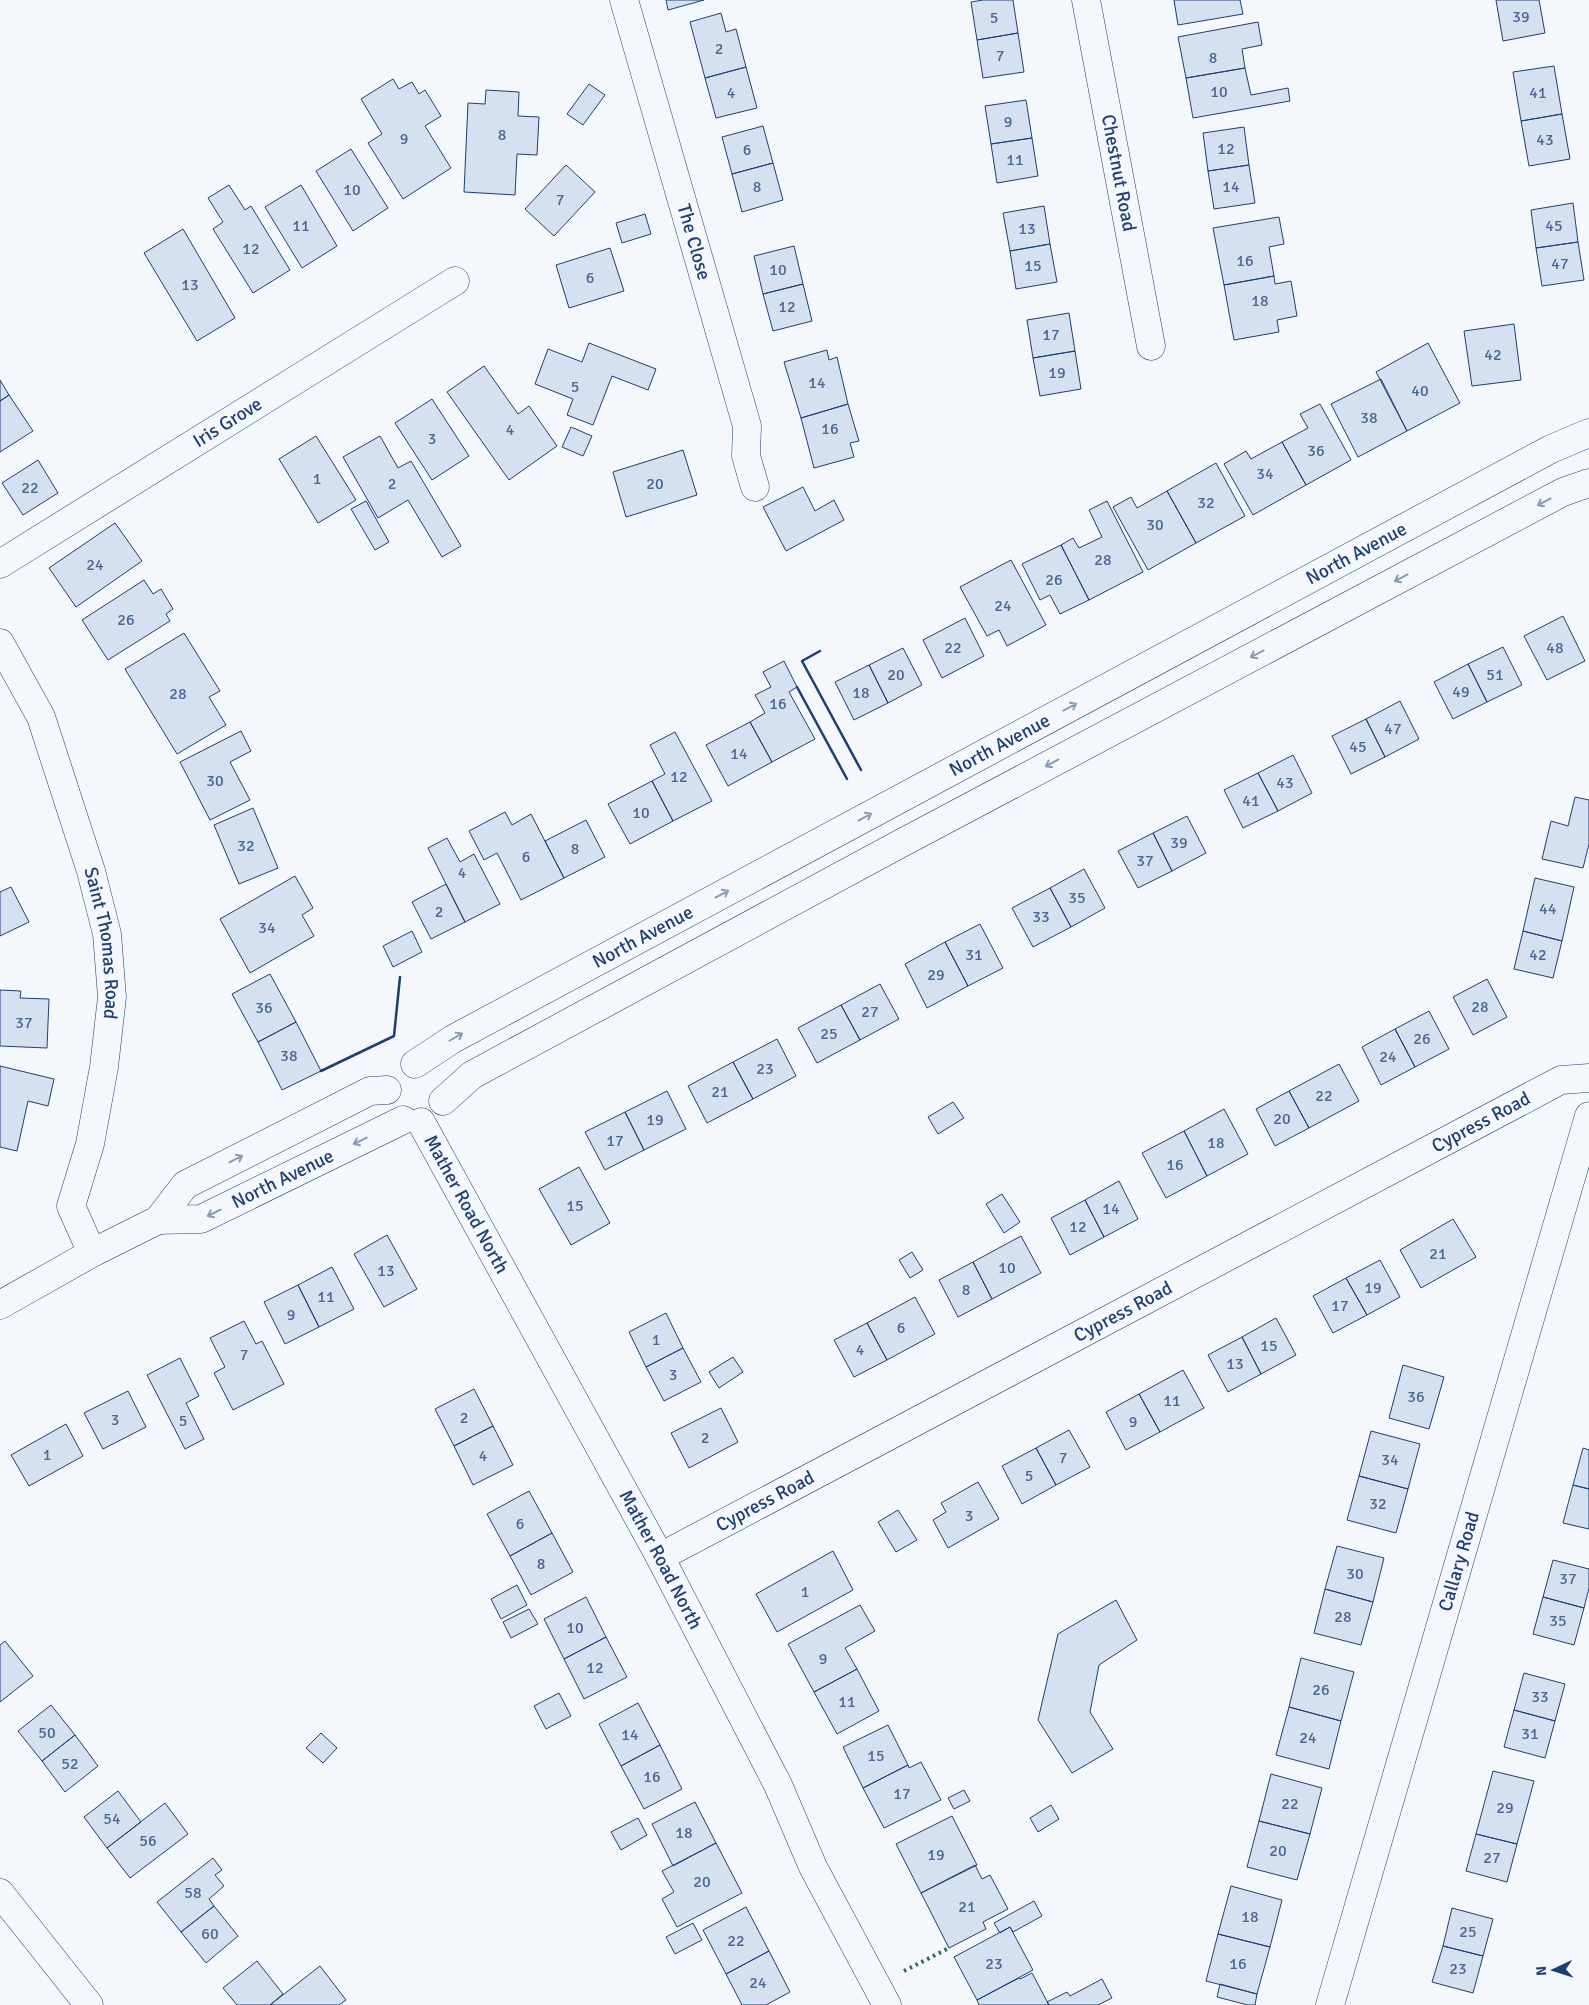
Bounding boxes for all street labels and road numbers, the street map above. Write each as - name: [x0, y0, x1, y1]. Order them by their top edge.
- street label: Chestnut Road: [1096, 112, 1141, 233]
- street label: The Close: [672, 201, 716, 283]
- street label: Iris Grove: [189, 392, 267, 453]
- street label: North Avenue: [1302, 517, 1411, 590]
- street label: North Avenue: [945, 708, 1054, 782]
- street label: Saint Thomas Road: [78, 865, 124, 1021]
- street label: North Avenue: [588, 900, 697, 974]
- street label: Cypress Road: [1428, 1086, 1534, 1158]
- street label: Mather Road North: [419, 1131, 514, 1278]
- street label: North Avenue: [228, 1144, 338, 1214]
- street label: Cypress Road: [1070, 1276, 1177, 1348]
- street label: Cypress Road: [712, 1465, 819, 1537]
- street label: Mather Road North: [614, 1486, 707, 1634]
- street label: Callary Road: [1433, 1509, 1485, 1614]

